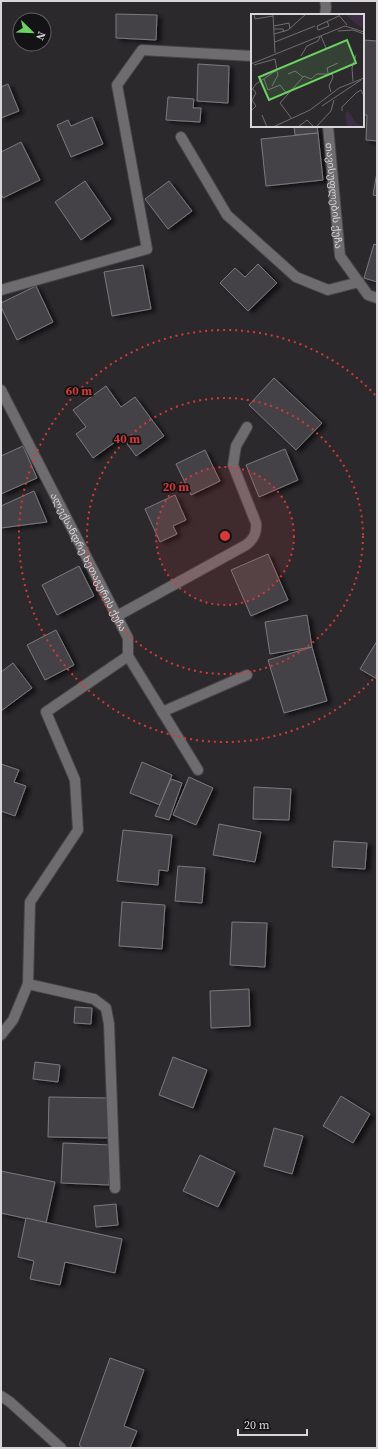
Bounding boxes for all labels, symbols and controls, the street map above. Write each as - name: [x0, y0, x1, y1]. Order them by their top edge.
- north arrow: [12, 12, 52, 52]
- inset map: [251, 14, 364, 127]
- text: N: [32, 29, 49, 42]
- street label: თავისუფლების ქუჩა: [323, 142, 346, 249]
- text: 60 m: [66, 383, 92, 399]
- text: 40 m: [114, 431, 140, 447]
- text: 20 m: [163, 479, 189, 495]
- street label: ალექსანდრე ხეთაგურის ქუჩა: [48, 490, 130, 633]
- centre of rings: [218, 529, 232, 543]
- scale bar: [238, 1411, 307, 1437]
- text: 20 m: [244, 1417, 270, 1433]

